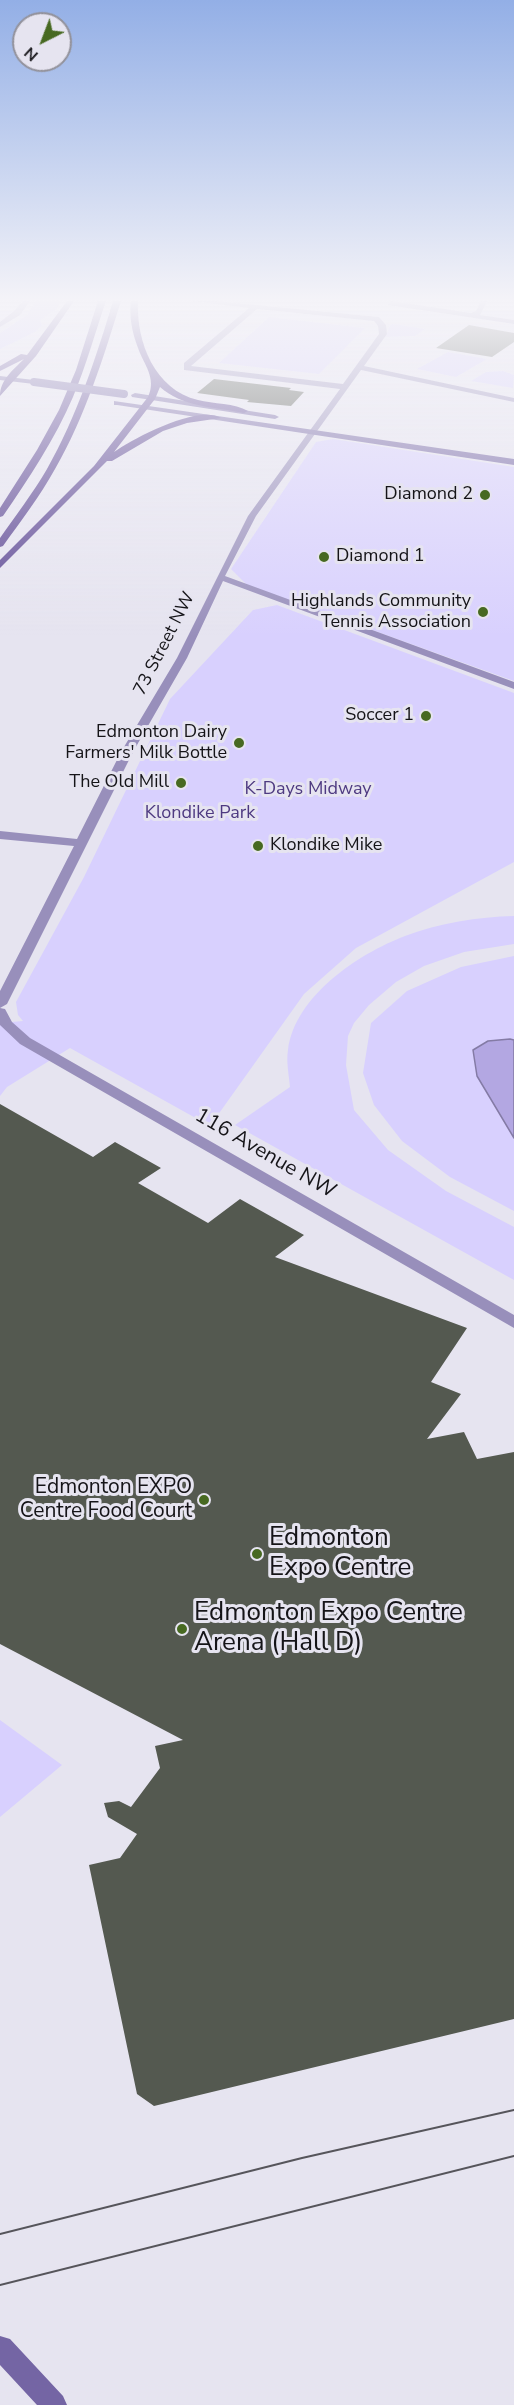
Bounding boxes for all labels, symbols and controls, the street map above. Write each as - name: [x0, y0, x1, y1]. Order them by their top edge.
- north arrow: [12, 12, 72, 72]
- text: N: [19, 42, 43, 66]
- place label: Diamond 2: [384, 484, 473, 506]
- marker: Diamond 2: [478, 488, 492, 502]
- place label: Diamond 1: [336, 546, 425, 568]
- marker: Diamond 1: [317, 550, 331, 564]
- street label: 73 Street NW: [130, 589, 200, 699]
- place label: Highlands Community Tennis Association: [291, 591, 471, 634]
- marker: Highlands Community Tennis Association: [476, 605, 490, 619]
- place label: Soccer 1: [345, 705, 414, 727]
- marker: Soccer 1: [419, 709, 433, 723]
- place label: Edmonton Dairy Farmers' Milk Bottle: [65, 722, 227, 764]
- marker: Edmonton Dairy Farmers' Milk Bottle: [232, 736, 246, 750]
- place label: The Old Mill: [69, 772, 169, 794]
- marker: The Old Mill: [174, 776, 188, 790]
- park label: K-Days Midway: [244, 779, 372, 801]
- park label: Klondike Park: [145, 803, 255, 825]
- place label: Klondike Mike: [270, 835, 382, 857]
- marker: Klondike Mike: [251, 839, 265, 853]
- street label: 116 Avenue NW: [190, 1103, 340, 1205]
- place label: Edmonton EXPO Centre Food Court: [20, 1475, 192, 1525]
- marker: Edmonton EXPO Centre Food Court: [197, 1493, 211, 1507]
- place label: Edmonton Expo Centre: [269, 1523, 411, 1584]
- marker: Edmonton Expo Centre: [250, 1547, 264, 1561]
- place label: Edmonton Expo Centre Arena (Hall D): [194, 1598, 463, 1660]
- marker: Edmonton Expo Centre Arena (Hall D): [175, 1622, 189, 1636]

